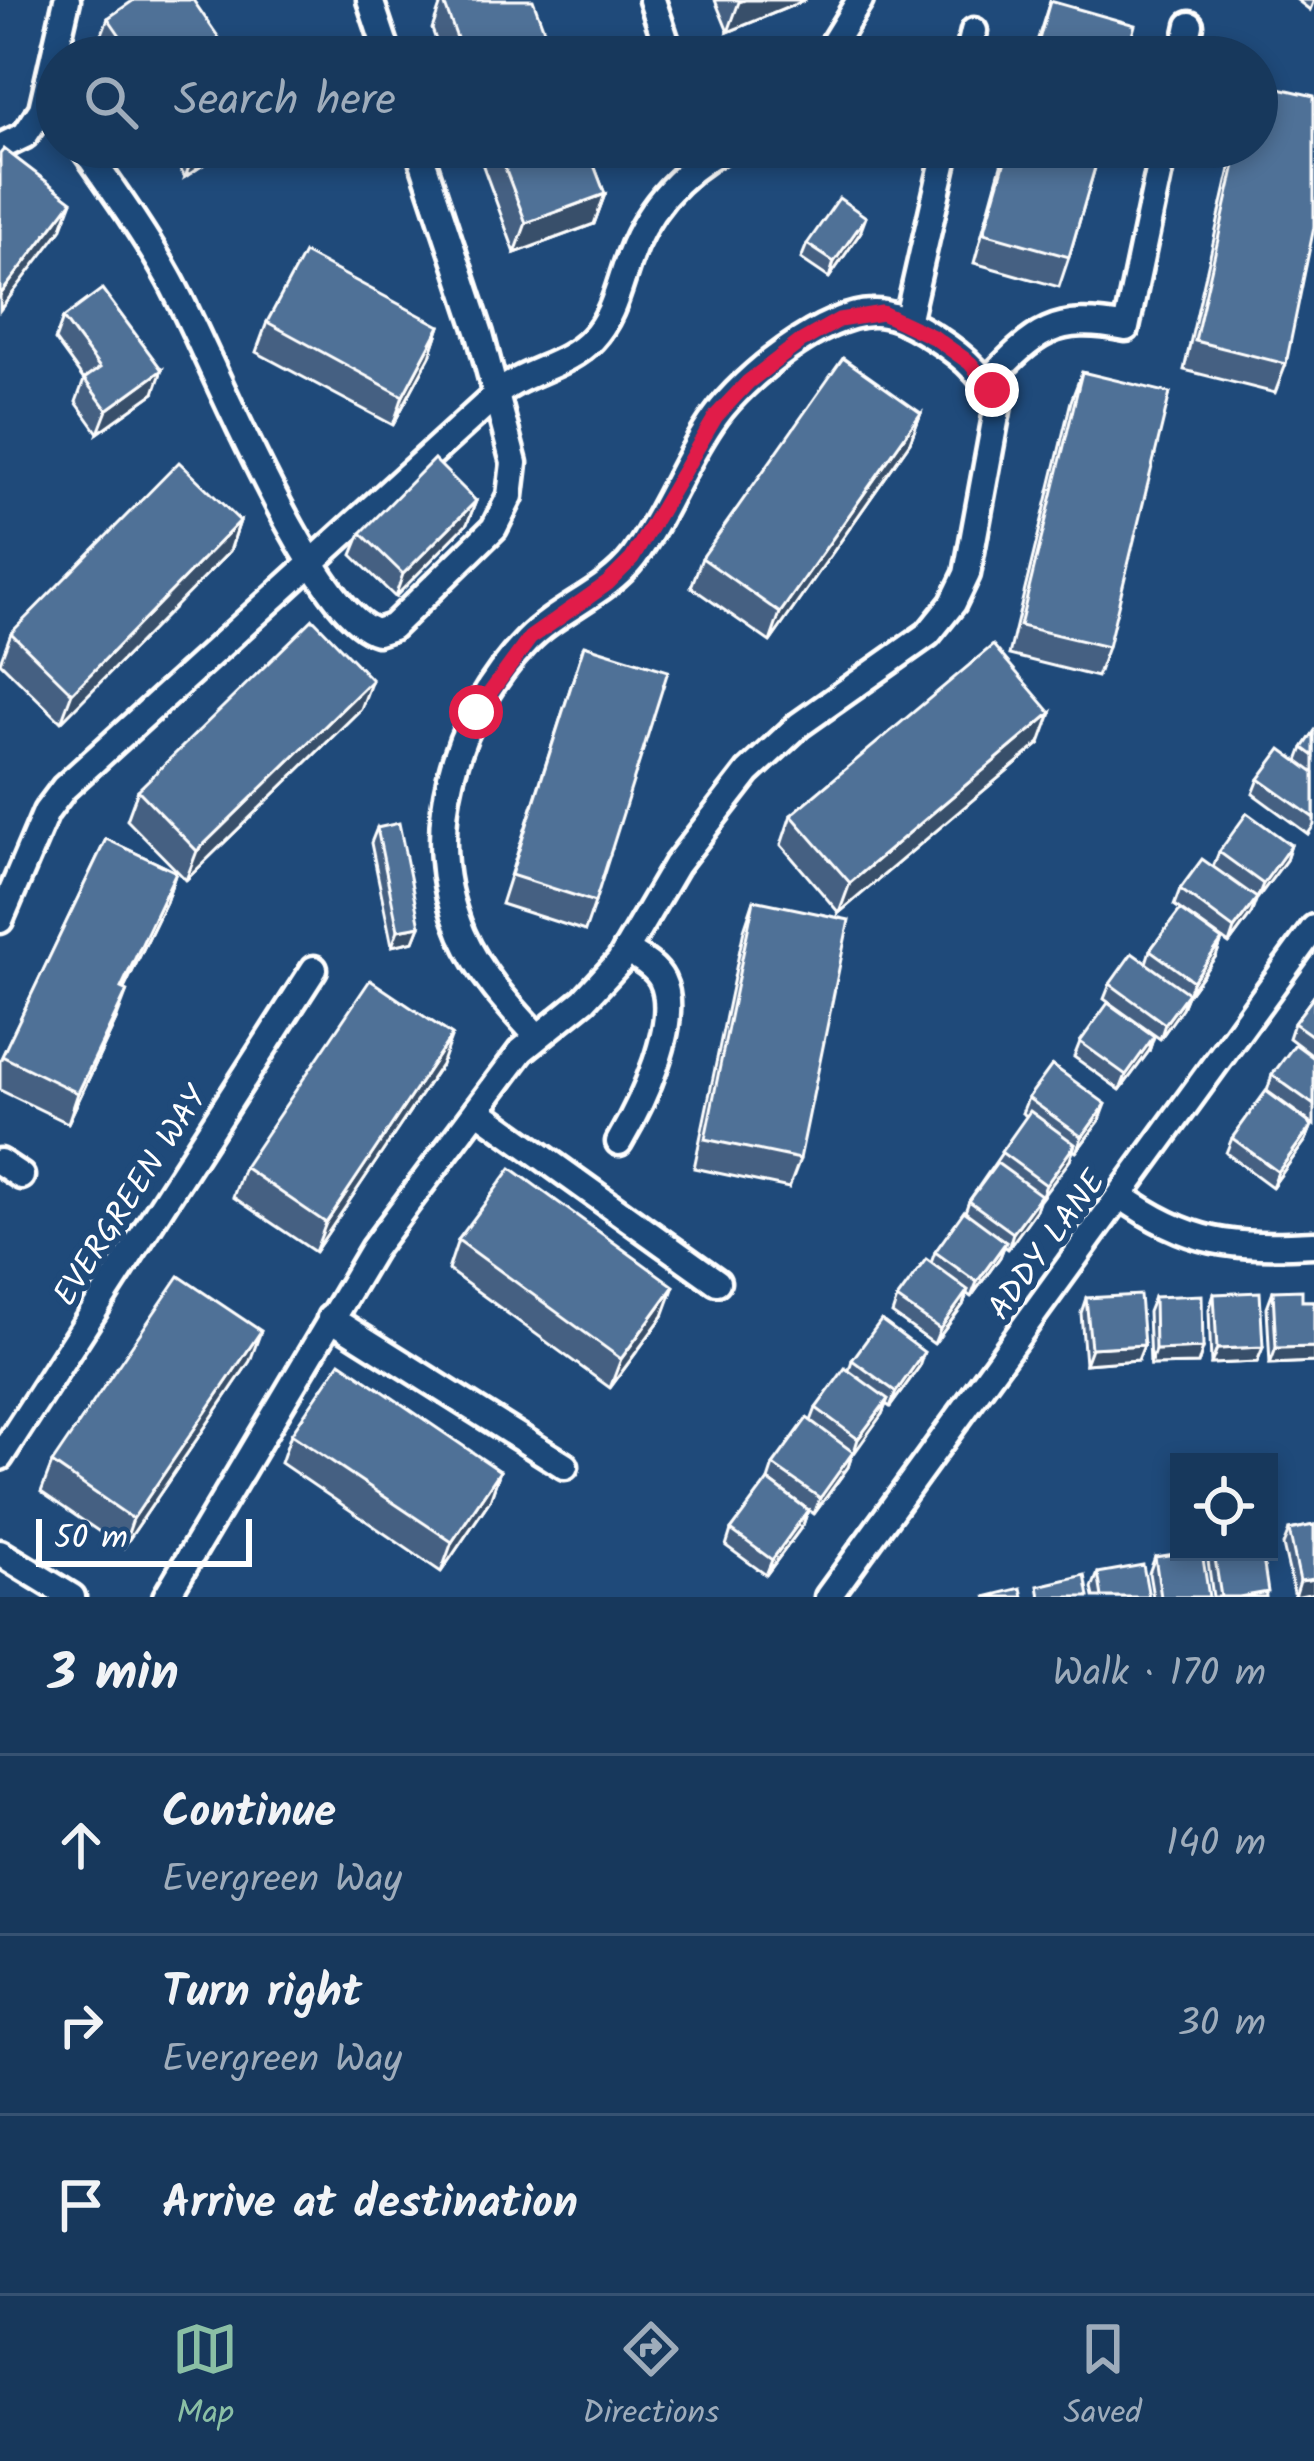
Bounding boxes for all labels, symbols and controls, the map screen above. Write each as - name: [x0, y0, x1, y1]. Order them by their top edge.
- search box: [36, 36, 1278, 168]
- text: Search here: [174, 66, 396, 138]
- icon: search: [78, 69, 144, 135]
- route end: [965, 363, 1019, 417]
- route start: [449, 685, 503, 739]
- street label: EVERGREEN WAY: [41, 1074, 224, 1318]
- street label: ADDY LANE: [975, 1159, 1121, 1332]
- map controls: [1170, 1453, 1278, 1561]
- button: locate: [1170, 1453, 1278, 1561]
- scale bar: [36, 1513, 252, 1566]
- text: 50 m: [54, 1513, 128, 1566]
- text: 3 min: [48, 1635, 179, 1716]
- text: Walk · 170 m: [1052, 1644, 1266, 1706]
- text: Continue: [162, 1778, 336, 1850]
- icon: ahead: [48, 1812, 114, 1878]
- text: 140 m: [1166, 1814, 1266, 1876]
- text: Evergreen Way: [162, 1850, 402, 1912]
- text: Turn right: [162, 1958, 362, 2030]
- icon: right: [48, 1992, 114, 2058]
- text: 30 m: [1178, 1994, 1266, 2056]
- text: Evergreen Way: [162, 2030, 402, 2092]
- text: Arrive at destination: [162, 2169, 578, 2241]
- icon: arrive: [48, 2172, 114, 2238]
- tab: Map: [172, 2316, 238, 2441]
- tab: Directions: [582, 2316, 719, 2441]
- tab: Saved: [1064, 2316, 1142, 2441]

